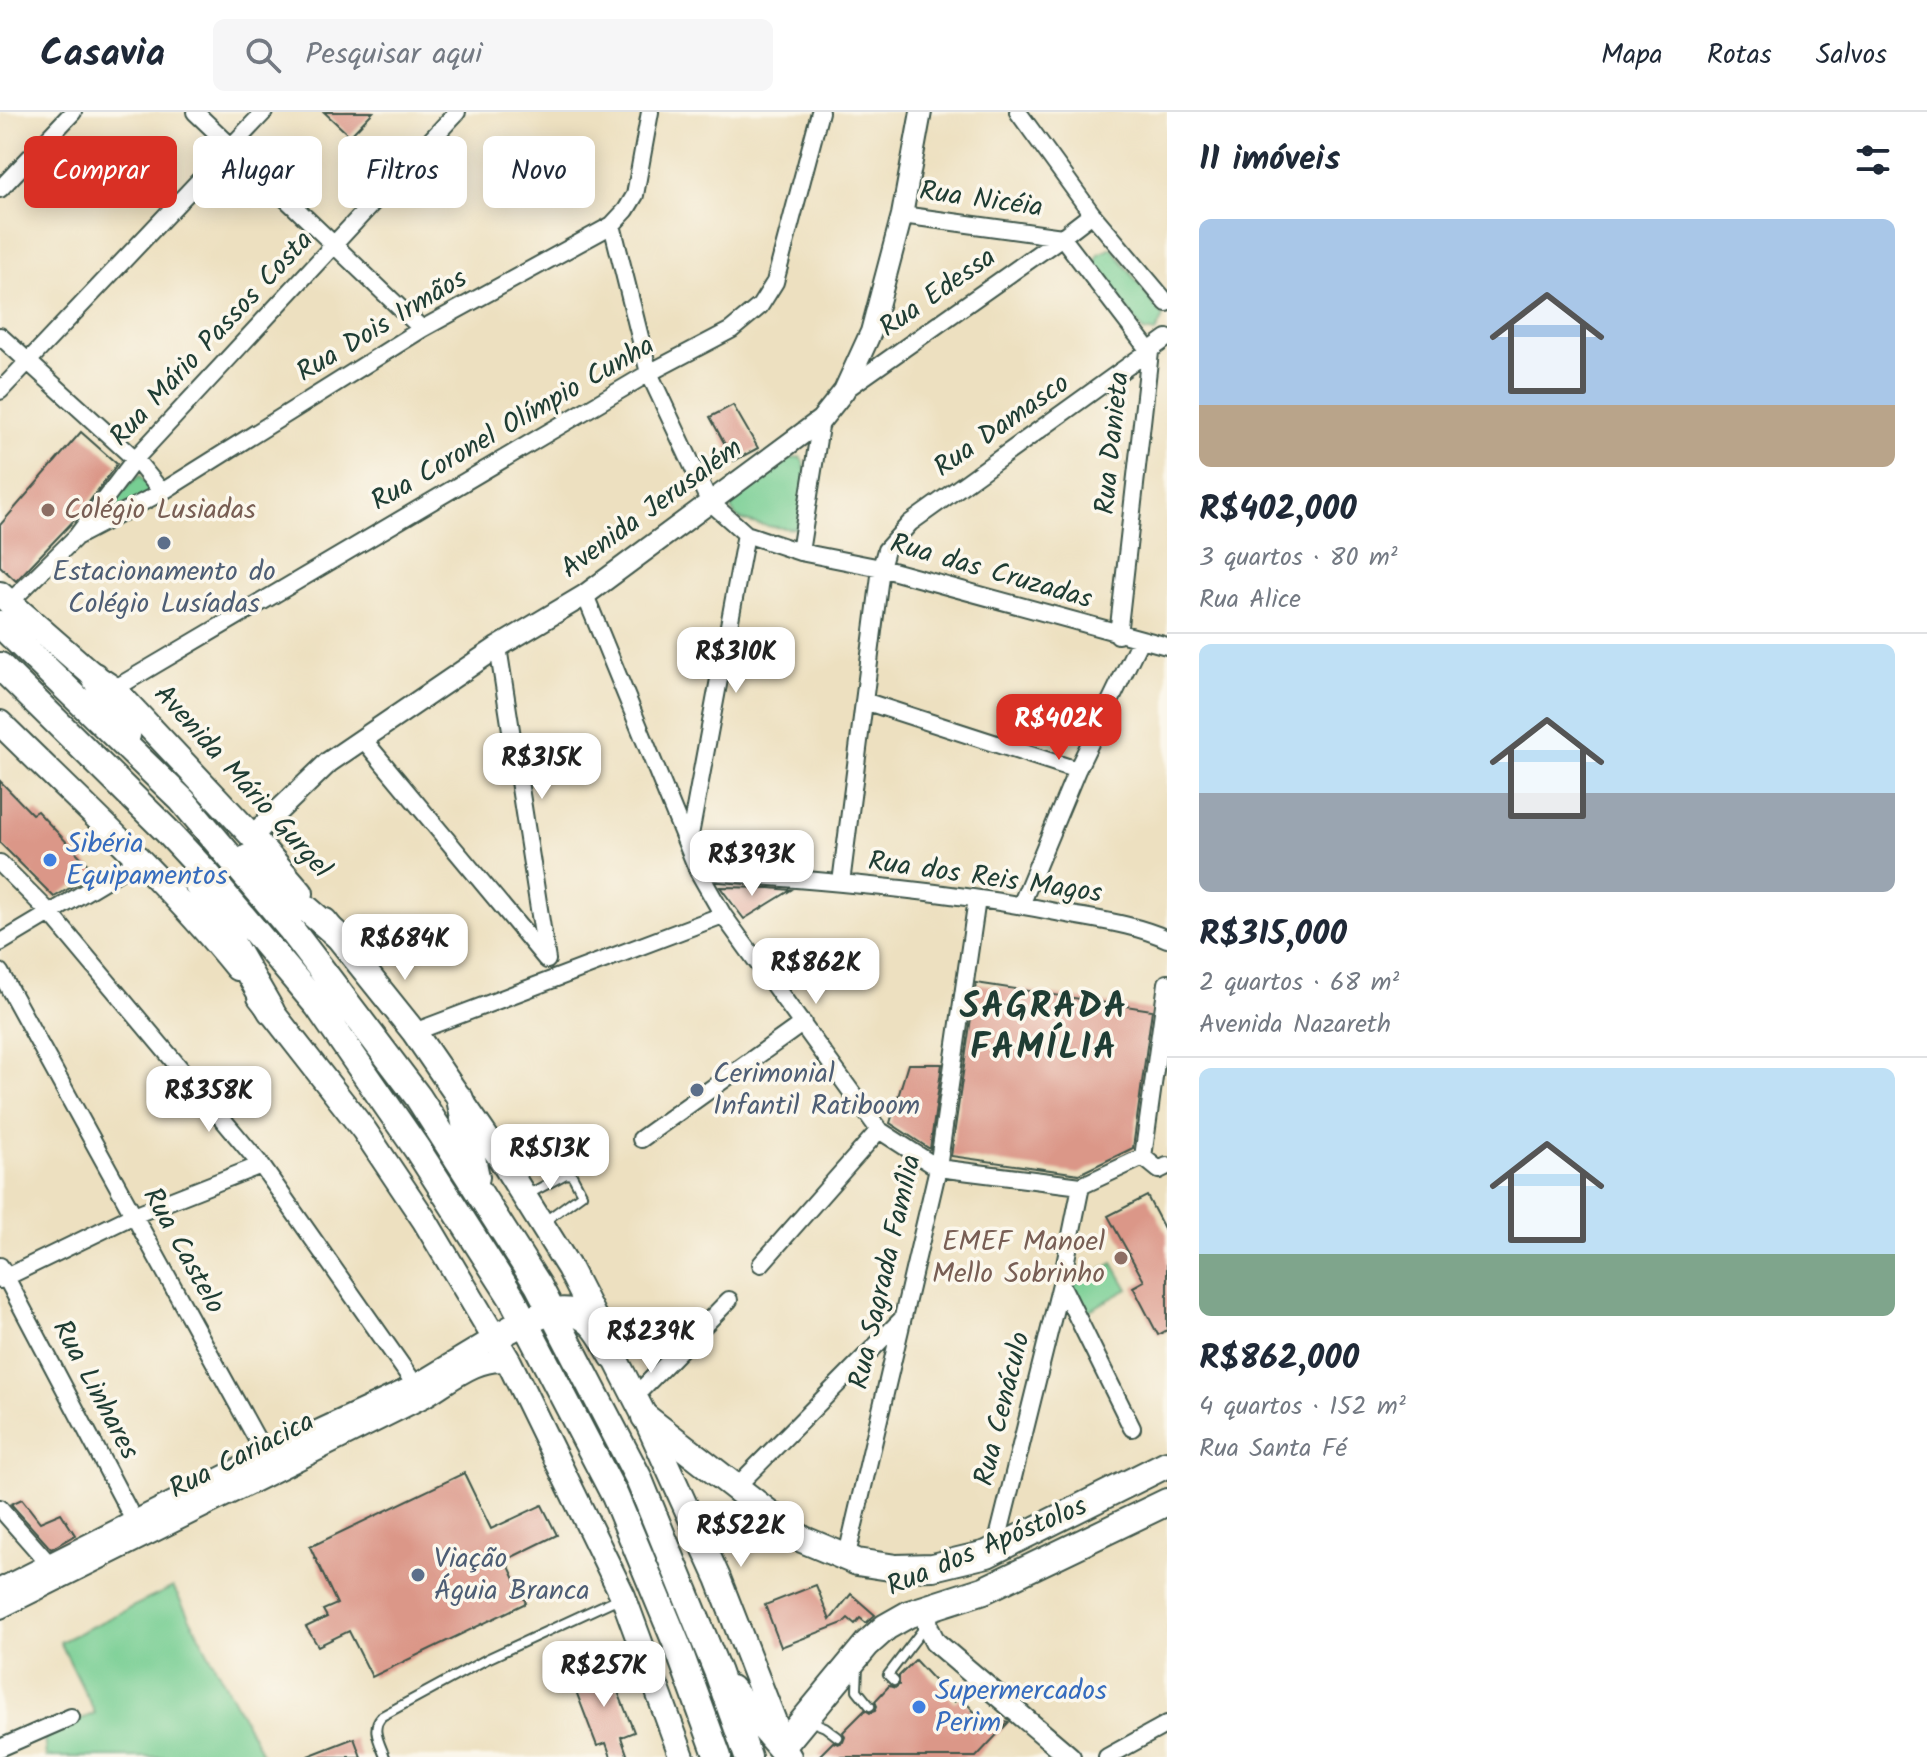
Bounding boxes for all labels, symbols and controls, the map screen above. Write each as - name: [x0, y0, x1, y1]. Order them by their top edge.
- search box: [213, 19, 773, 91]
- text: Casavia: [40, 25, 165, 85]
- text: Pesquisar aqui: [305, 31, 482, 79]
- icon: search: [241, 33, 285, 77]
- text: Mapa: [1601, 33, 1663, 78]
- text: Rotas: [1707, 33, 1772, 78]
- text: Salvos: [1816, 33, 1887, 78]
- text: 11 imóveis: [1199, 133, 1340, 187]
- chip: Comprar: [24, 136, 177, 208]
- chip: Alugar: [193, 136, 322, 208]
- chip: Filtros: [338, 136, 467, 208]
- chip: Novo: [483, 136, 595, 208]
- icon: filters: [1851, 138, 1895, 182]
- street label: Rua Nicéia: [916, 169, 1046, 231]
- street label: Rua Mário Passos Costa: [99, 220, 325, 458]
- street label: Rua Edessa: [870, 236, 1006, 350]
- street label: Rua Dois Irmãos: [288, 257, 476, 395]
- icon: home: [1475, 271, 1619, 415]
- street label: Rua Coronel Olímpio Cunha: [363, 324, 663, 524]
- street label: Rua Damasco: [924, 362, 1080, 490]
- street label: Rua Danieta: [1083, 369, 1143, 517]
- street label: Avenida Jerusalém: [551, 427, 753, 591]
- text: R$402,000: [1199, 483, 1357, 537]
- place label: Colégio Lusiadas: [64, 488, 256, 533]
- marker: Colégio Lusiadas: [39, 501, 57, 519]
- street label: Rua das Cruzadas: [885, 522, 1097, 622]
- marker: Estacionamento do Colégio Lusíadas: [155, 534, 173, 552]
- text: 3 quartos · 80 m²: [1199, 537, 1398, 579]
- place label: Estacionamento do Colégio Lusíadas: [52, 550, 276, 627]
- text: Rua Alice: [1199, 579, 1301, 621]
- pin: R$310K: [671, 627, 801, 695]
- text: R$310K: [695, 632, 777, 674]
- street label: Avenida Mário Gurgel: [142, 674, 342, 890]
- pin: R$402K: [994, 694, 1124, 762]
- icon: home: [1475, 696, 1619, 840]
- text: R$402K: [1014, 699, 1104, 741]
- pin: R$315K: [477, 733, 607, 801]
- text: R$315K: [501, 738, 583, 780]
- place label: Sibéria Equipamentos: [66, 822, 228, 899]
- pin: R$393K: [687, 830, 817, 898]
- text: R$393K: [708, 835, 796, 877]
- street label: Rua dos Reis Magos: [865, 839, 1105, 917]
- marker: Sibéria Equipamentos: [41, 851, 59, 869]
- text: R$315,000: [1199, 908, 1347, 962]
- pin: R$684K: [340, 914, 470, 982]
- text: R$684K: [360, 919, 450, 961]
- pin: R$862K: [751, 938, 881, 1006]
- text: R$862K: [770, 943, 862, 985]
- text: 2 quartos · 68 m²: [1199, 962, 1399, 1004]
- district label: SAGRADA FAMÍLIA: [959, 979, 1129, 1077]
- text: Avenida Nazareth: [1199, 1004, 1391, 1046]
- place label: Cerimonial Infantil Ratiboom: [713, 1052, 920, 1129]
- pin: R$358K: [144, 1066, 274, 1134]
- text: R$358K: [164, 1071, 254, 1113]
- marker: Cerimonial Infantil Ratiboom: [688, 1081, 706, 1099]
- icon: home: [1475, 1120, 1619, 1264]
- pin: R$513K: [485, 1124, 615, 1192]
- text: R$513K: [509, 1129, 591, 1171]
- street label: Rua Sagrada Família: [837, 1150, 935, 1394]
- street label: Rua Castelo: [130, 1179, 236, 1323]
- place label: EMEF Manoel Mello Sobrinho: [932, 1220, 1105, 1297]
- marker: EMEF Manoel Mello Sobrinho: [1112, 1249, 1130, 1267]
- pin: R$239K: [586, 1307, 716, 1375]
- street label: Rua Linhares: [39, 1312, 151, 1468]
- text: R$239K: [606, 1312, 696, 1354]
- street label: Rua Cenáculo: [962, 1327, 1044, 1491]
- text: R$862,000: [1199, 1332, 1359, 1386]
- text: 4 quartos · 152 m²: [1199, 1386, 1406, 1428]
- street label: Rua Cariacica: [161, 1400, 323, 1512]
- text: Rua Santa Fé: [1199, 1428, 1347, 1470]
- street label: Rua dos Apóstolos: [880, 1484, 1094, 1610]
- pin: R$522K: [676, 1501, 806, 1569]
- text: R$522K: [696, 1506, 786, 1548]
- place label: Viação Águia Branca: [434, 1537, 590, 1614]
- marker: Viação Águia Branca: [409, 1566, 427, 1584]
- pin: R$257K: [539, 1641, 669, 1709]
- text: R$257K: [560, 1646, 648, 1688]
- place label: Supermercados Perim: [935, 1669, 1107, 1746]
- marker: Supermercados Perim: [910, 1698, 928, 1716]

